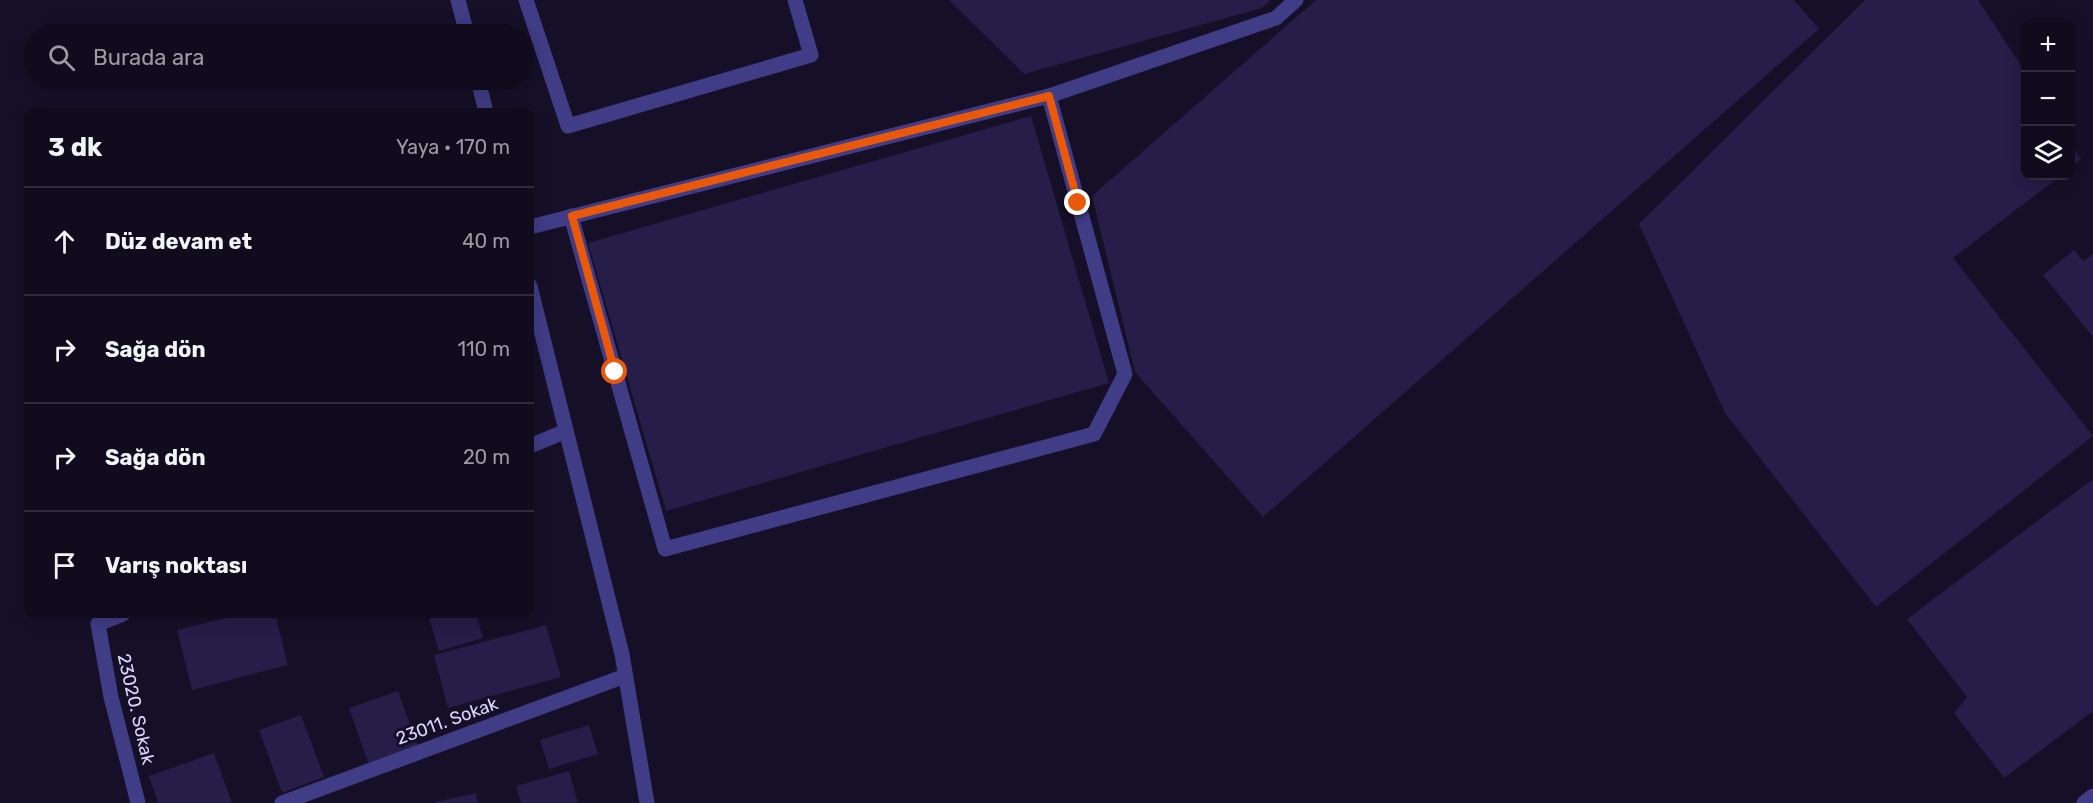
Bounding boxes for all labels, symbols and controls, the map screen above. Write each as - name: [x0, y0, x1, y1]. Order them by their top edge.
- map controls: [2021, 18, 2075, 180]
- button: +: [2021, 18, 2075, 72]
- search box: [24, 24, 534, 90]
- icon: search: [45, 41, 78, 74]
- text: Burada ara: [93, 44, 204, 71]
- button: −: [2021, 72, 2075, 126]
- button: layers: [2021, 126, 2075, 180]
- text: 3 dk: [48, 132, 102, 163]
- text: Yaya · 170 m: [396, 135, 510, 159]
- route end: [1064, 189, 1090, 215]
- icon: ahead: [48, 225, 81, 258]
- text: Düz devam et: [105, 228, 252, 255]
- text: 40 m: [462, 229, 510, 253]
- icon: right: [48, 333, 81, 366]
- text: Sağa dön: [105, 336, 206, 363]
- text: 110 m: [458, 337, 510, 361]
- route start: [601, 358, 627, 384]
- icon: right: [48, 441, 81, 474]
- text: Sağa dön: [105, 444, 206, 471]
- text: 20 m: [463, 445, 510, 469]
- icon: arrive: [48, 549, 81, 582]
- text: Varış noktası: [105, 552, 247, 579]
- street label: 23020. Sokak: [113, 651, 160, 767]
- street label: 23011. Sokak: [393, 692, 502, 750]

